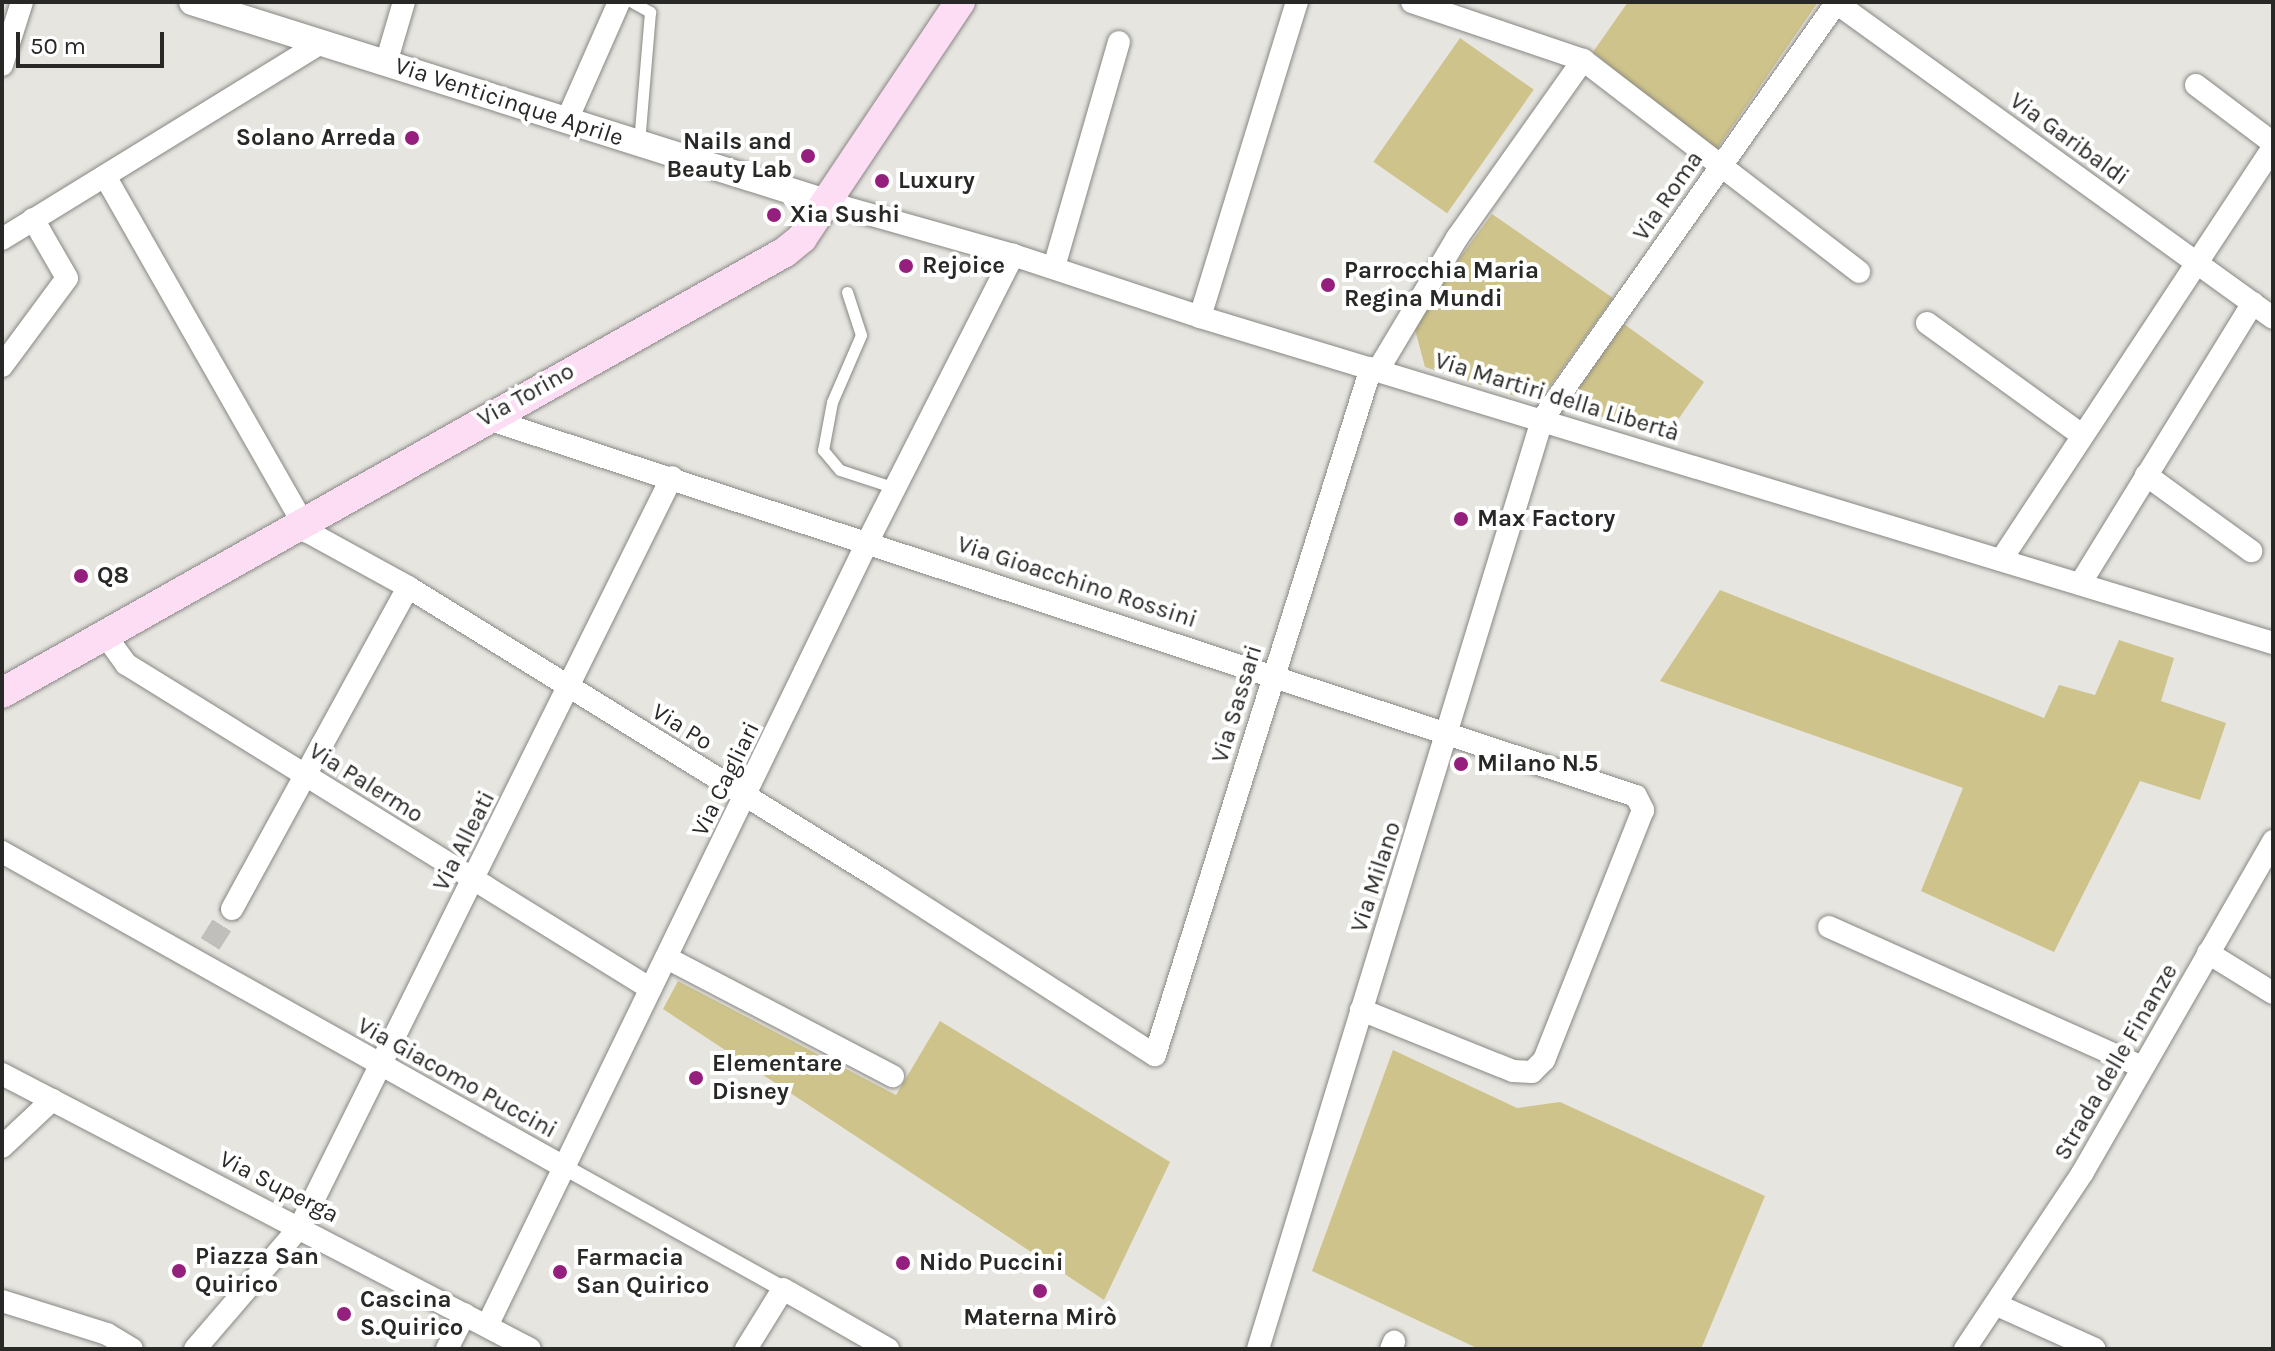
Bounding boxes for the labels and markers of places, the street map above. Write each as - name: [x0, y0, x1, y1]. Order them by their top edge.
- place label: Solano Arreda: [236, 124, 396, 152]
- place label: Nails and Beauty Lab: [666, 128, 792, 184]
- marker: Solano Arreda: [403, 129, 421, 147]
- marker: Nails and Beauty Lab: [799, 147, 817, 165]
- place label: Luxury: [898, 167, 975, 195]
- marker: Luxury: [873, 172, 891, 190]
- place label: Xia Sushi: [790, 201, 900, 229]
- marker: Xia Sushi: [765, 206, 783, 224]
- place label: Rejoice: [922, 252, 1005, 280]
- marker: Rejoice: [897, 257, 915, 275]
- place label: Parrocchia Maria Regina Mundi: [1344, 257, 1539, 313]
- marker: Parrocchia Maria Regina Mundi: [1319, 276, 1337, 294]
- place label: Max Factory: [1477, 505, 1615, 533]
- marker: Max Factory: [1452, 510, 1470, 528]
- place label: Q8: [97, 562, 129, 590]
- marker: Q8: [72, 567, 90, 585]
- place label: Milano N.5: [1477, 750, 1598, 778]
- marker: Milano N.5: [1452, 755, 1470, 773]
- place label: Elementare Disney: [712, 1050, 842, 1106]
- marker: Elementare Disney: [687, 1069, 705, 1087]
- place label: Piazza San Quirico: [195, 1243, 319, 1299]
- place label: Farmacia San Quirico: [576, 1244, 709, 1300]
- place label: Nido Puccini: [919, 1249, 1064, 1277]
- marker: Nido Puccini: [894, 1254, 912, 1272]
- marker: Piazza San Quirico: [170, 1262, 188, 1280]
- marker: Farmacia San Quirico: [551, 1263, 569, 1281]
- marker: Materna Mirò: [1031, 1282, 1049, 1300]
- place label: Cascina S.Quirico: [360, 1286, 463, 1342]
- place label: Materna Mirò: [963, 1304, 1117, 1332]
- marker: Cascina S.Quirico: [335, 1305, 353, 1323]

